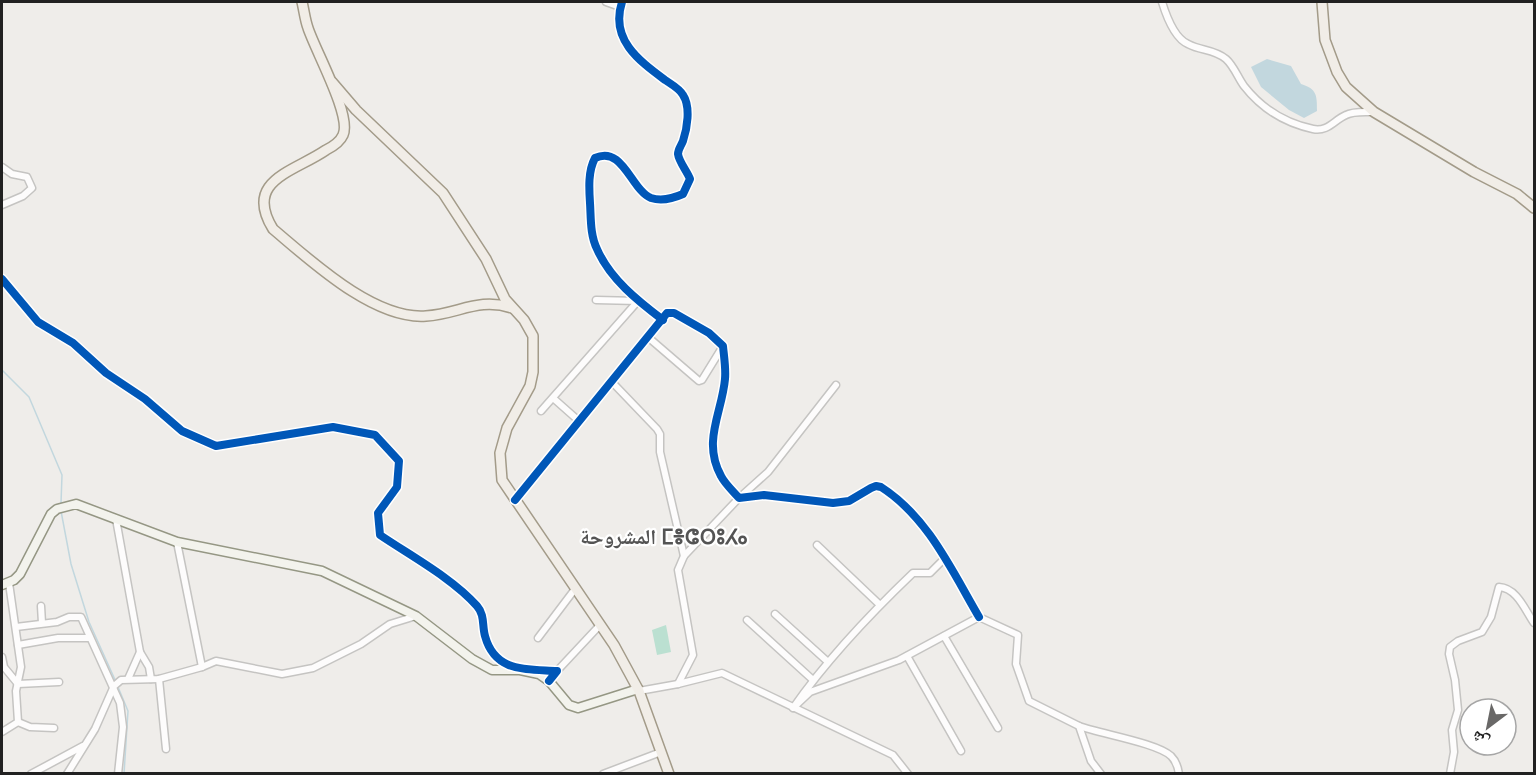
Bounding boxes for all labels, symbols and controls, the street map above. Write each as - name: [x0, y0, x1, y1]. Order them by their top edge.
- district label: المشروحة ⵎⴻⵛⵔⵓⵃⴰ: [580, 524, 748, 549]
- north arrow: [1458, 697, 1518, 757]
- text: ش: [1468, 727, 1493, 752]

